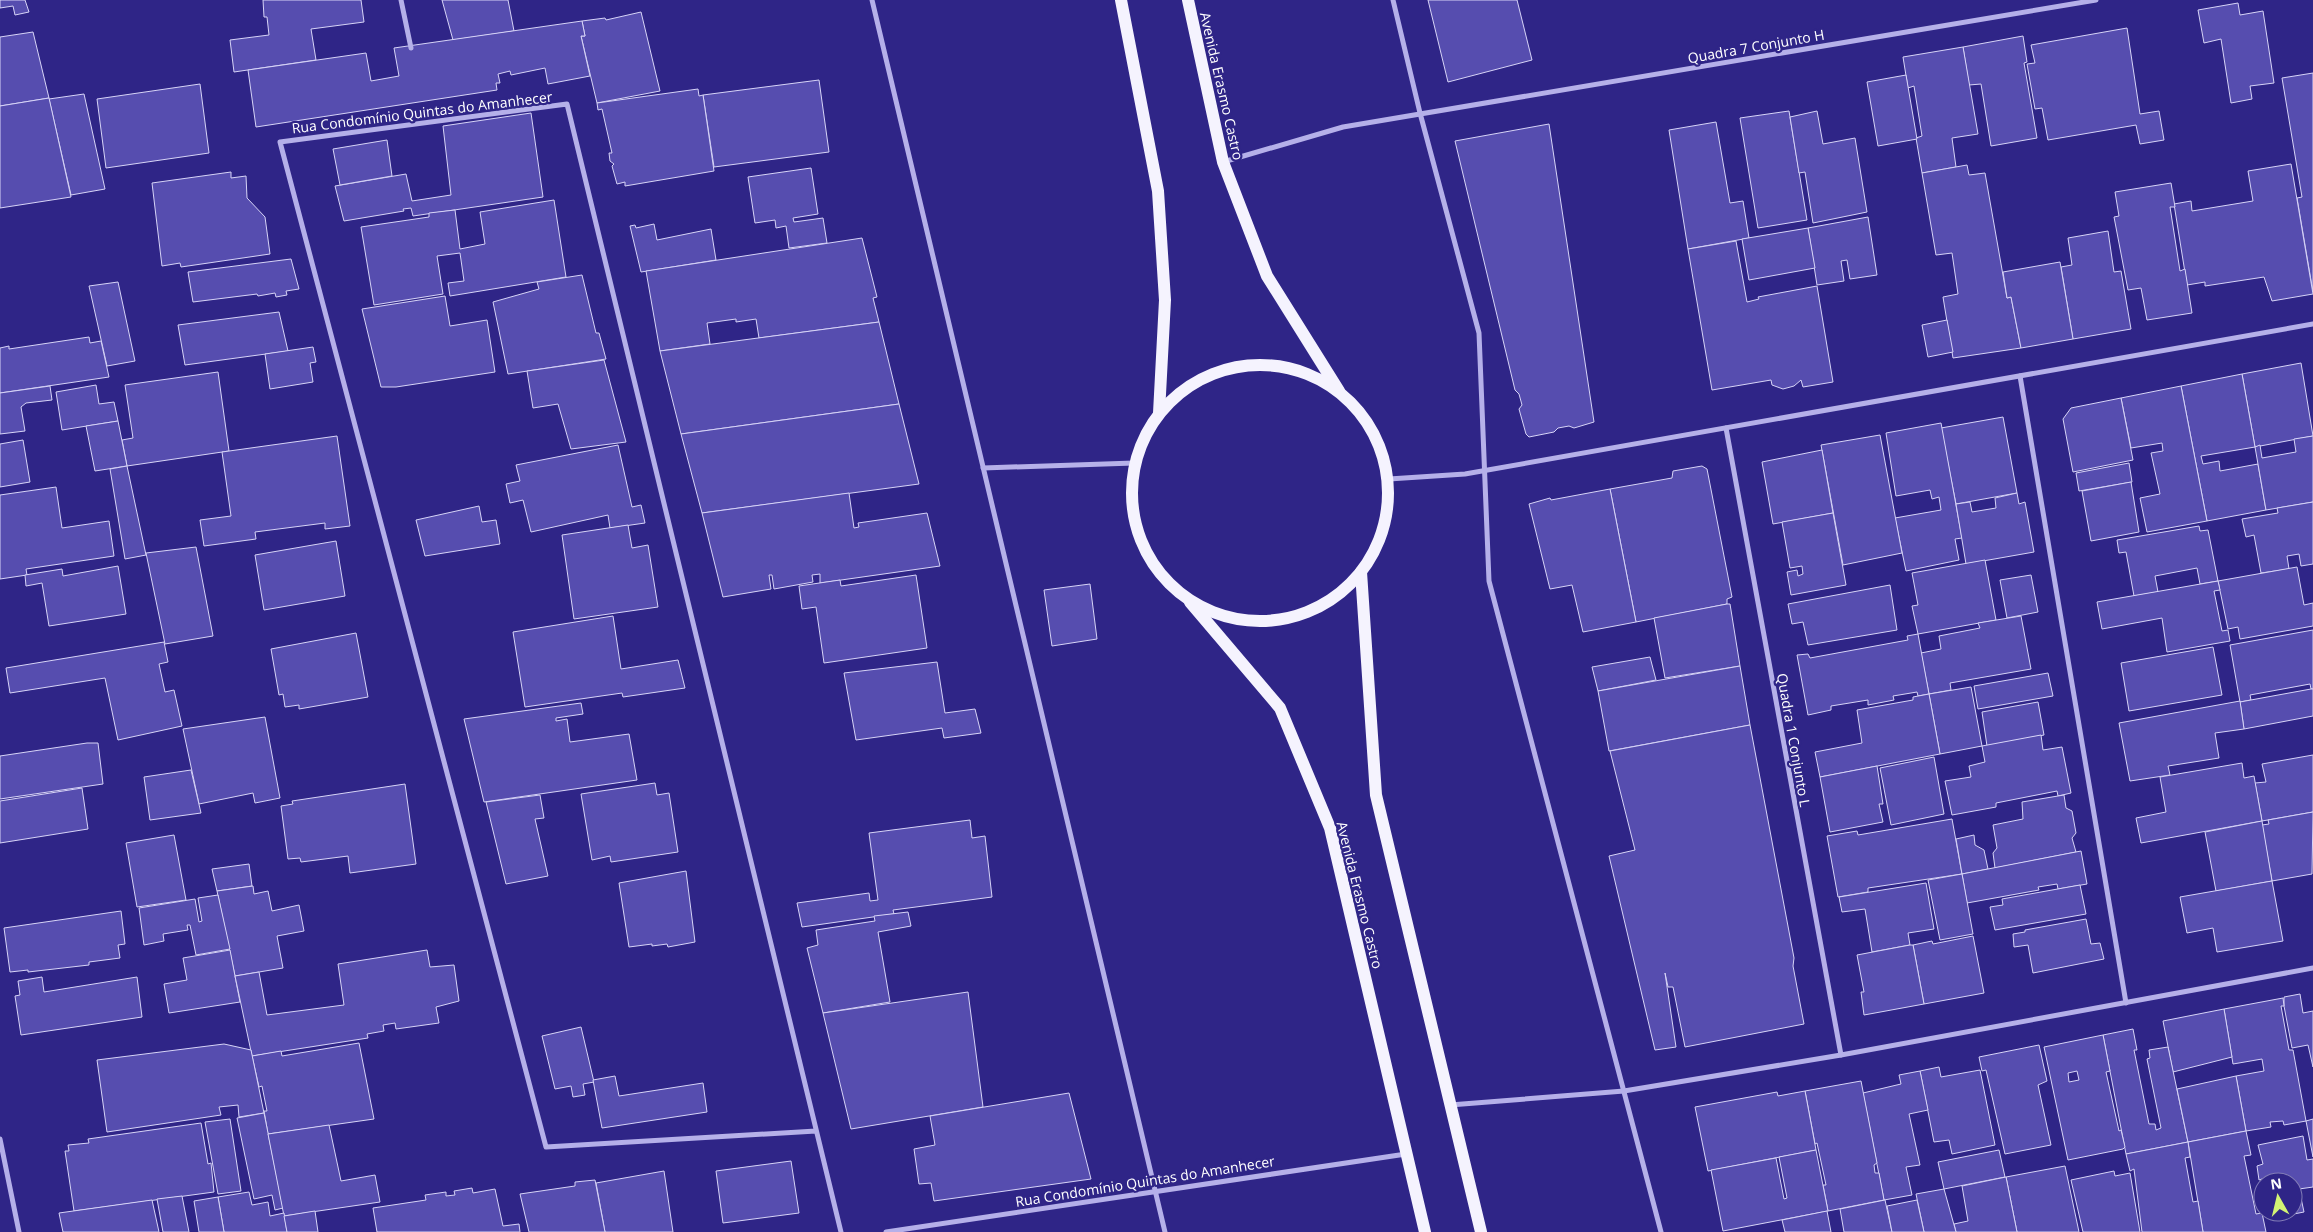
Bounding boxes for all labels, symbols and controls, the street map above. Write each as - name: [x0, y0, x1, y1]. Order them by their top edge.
- street label: Avenida Erasmo Castro: [1196, 10, 1248, 162]
- street label: Quadra 7 Conjunto H: [1686, 25, 1826, 67]
- street label: Rua Condomínio Quintas do Amanhecer: [291, 87, 554, 137]
- street label: Quadra 1 Conjunto L: [1773, 672, 1815, 808]
- street label: Avenida Erasmo Castro: [1332, 819, 1388, 971]
- street label: Rua Condomínio Quintas do Amanhecer: [1014, 1151, 1276, 1211]
- north arrow: [2253, 1172, 2303, 1222]
- text: N: [2269, 1173, 2283, 1194]

